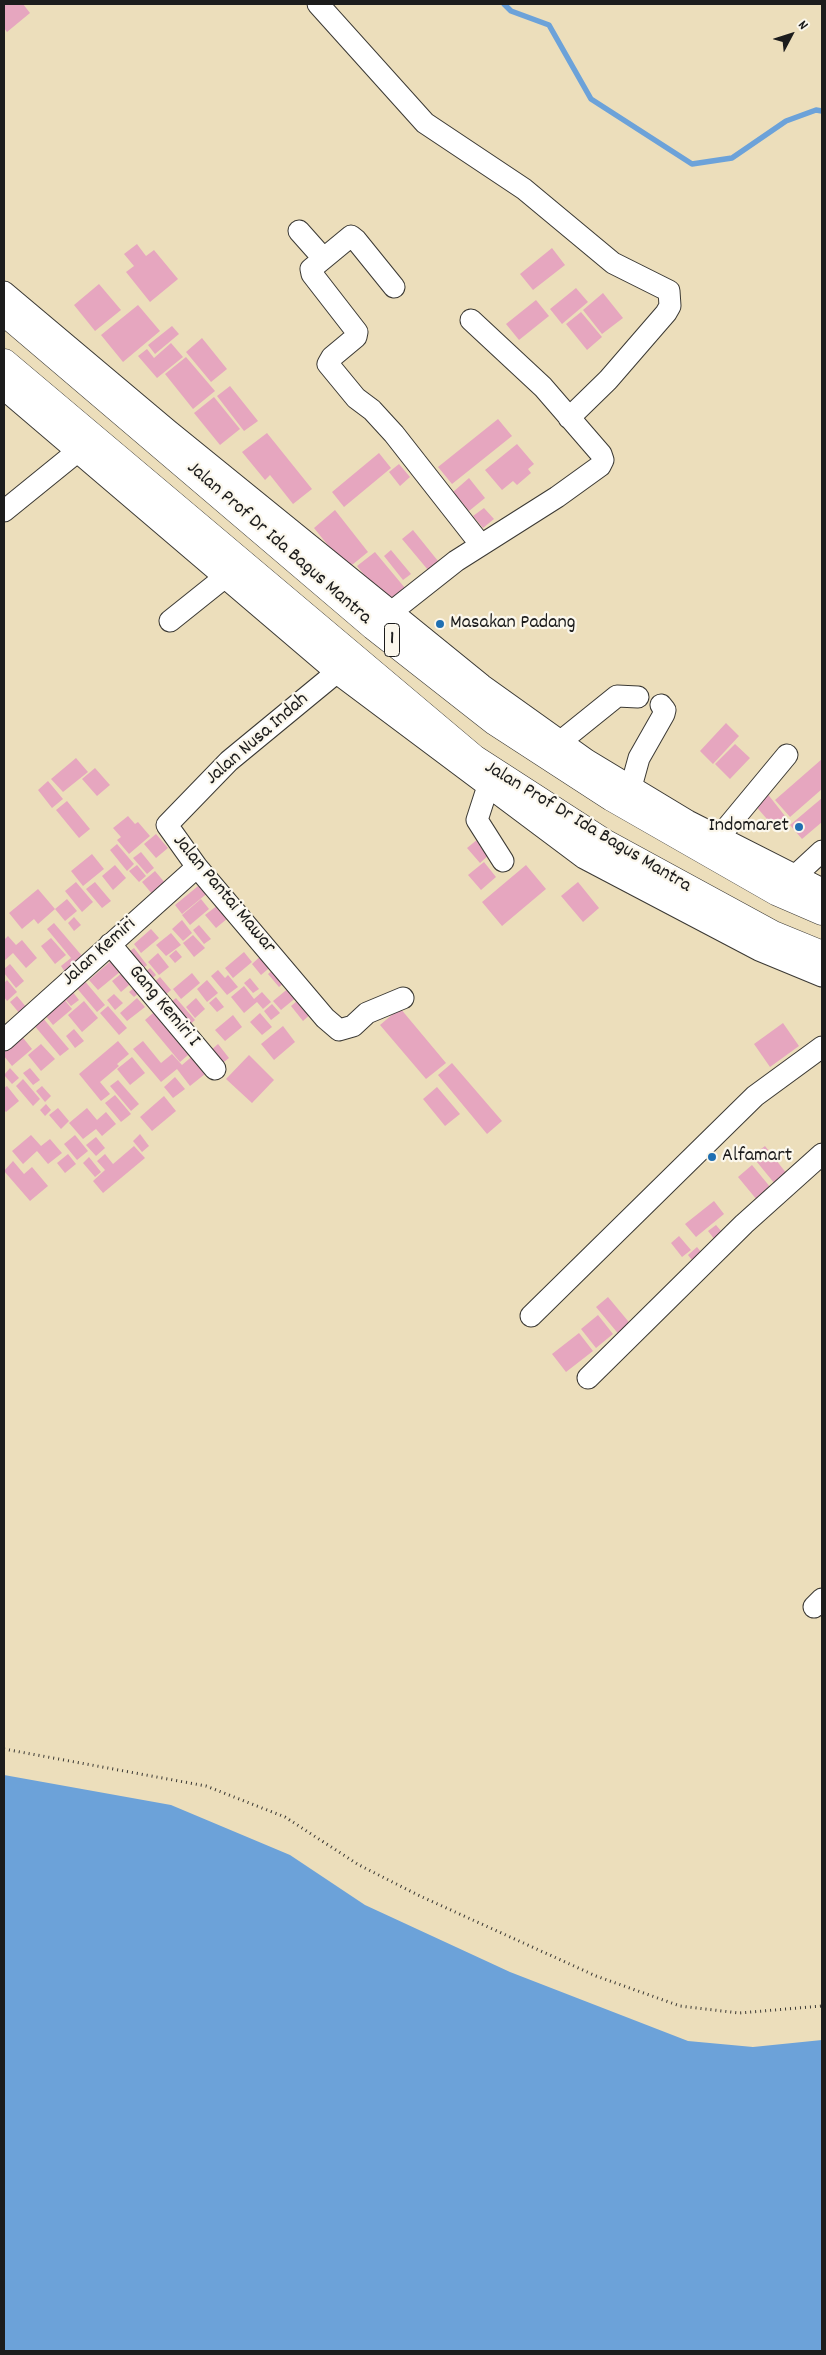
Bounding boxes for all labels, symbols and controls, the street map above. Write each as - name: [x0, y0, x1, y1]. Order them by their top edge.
- north arrow: [766, 10, 816, 60]
- text: N: [793, 16, 812, 34]
- street label: Jalan Prof Dr Ida Bagus Mantra: [181, 457, 375, 631]
- place label: Masakan Padang: [450, 612, 576, 636]
- marker: Masakan Padang: [434, 618, 446, 630]
- road number: 1: [384, 624, 400, 656]
- street label: Jalan Nusa Indah: [202, 689, 314, 791]
- street label: Jalan Prof Dr Ida Bagus Mantra: [479, 757, 695, 899]
- place label: Indomaret: [709, 815, 789, 839]
- marker: Indomaret: [793, 821, 805, 833]
- street label: Jalan Pantai Mawar: [166, 831, 280, 959]
- street label: Jalan Kemiri: [58, 914, 142, 992]
- street label: Gang Kemiri I: [122, 961, 204, 1053]
- place label: Alfamart: [722, 1145, 792, 1169]
- marker: Alfamart: [706, 1151, 718, 1163]

